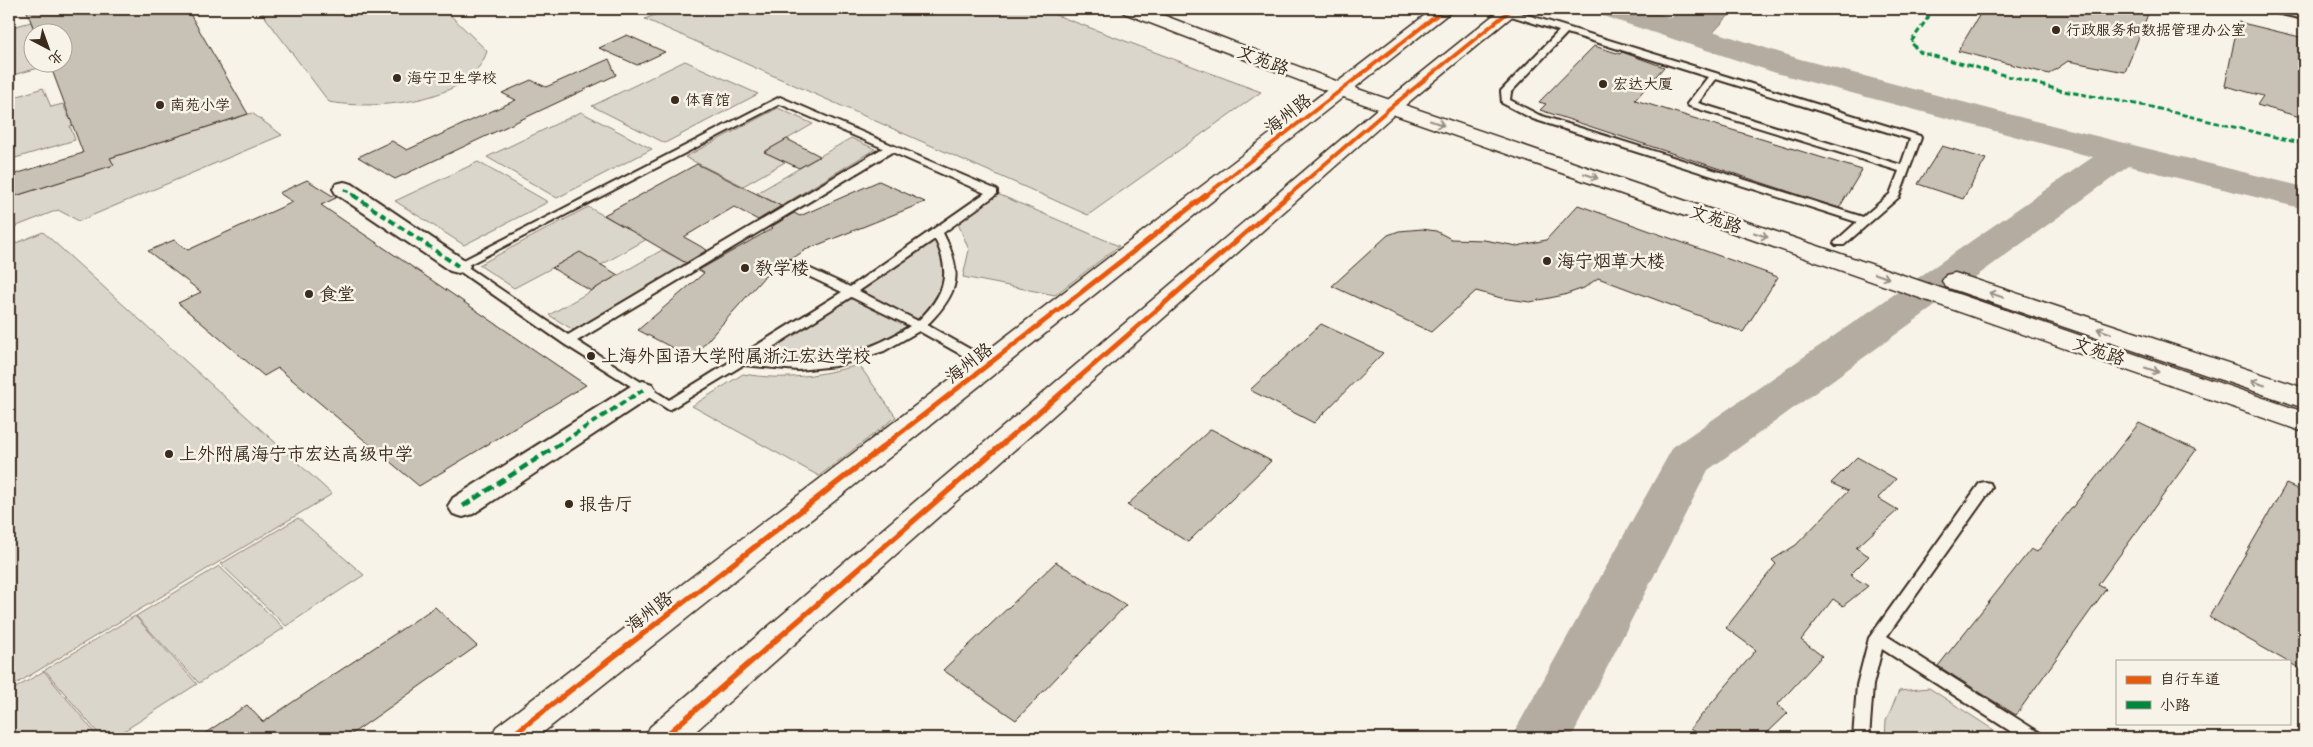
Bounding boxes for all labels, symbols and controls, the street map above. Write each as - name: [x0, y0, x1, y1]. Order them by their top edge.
- place label: 行政服务和数据管理办公室: [2066, 19, 2246, 43]
- north arrow: [22, 22, 72, 72]
- marker: 行政服务和数据管理办公室: [2050, 24, 2062, 36]
- street label: 文苑路: [1232, 38, 1293, 85]
- text: 北: [43, 44, 68, 70]
- place label: 海宁卫生学校: [407, 67, 497, 91]
- marker: 海宁卫生学校: [391, 72, 403, 84]
- place label: 宏达大厦: [1613, 73, 1673, 97]
- marker: 宏达大厦: [1597, 78, 1609, 90]
- street label: 海州路: [1259, 87, 1319, 143]
- place label: 体育馆: [685, 89, 730, 113]
- place label: 南苑小学: [170, 94, 230, 118]
- marker: 体育馆: [669, 94, 681, 106]
- marker: 南苑小学: [154, 99, 166, 111]
- one-way arrow: [1429, 119, 1445, 128]
- one-way arrow: [1583, 172, 1598, 181]
- street label: 文苑路: [1685, 198, 1746, 243]
- one-way arrow: [1753, 231, 1768, 240]
- place label: 海宁烟草大楼: [1557, 248, 1665, 277]
- place label: 教学楼: [755, 255, 809, 284]
- marker: 海宁烟草大楼: [1541, 255, 1553, 267]
- marker: 教学楼: [739, 262, 751, 274]
- one-way arrow: [1874, 272, 1890, 282]
- place label: 食堂: [319, 281, 355, 310]
- marker: 食堂: [303, 288, 315, 300]
- one-way arrow: [1989, 290, 2004, 299]
- one-way arrow: [2096, 326, 2112, 336]
- street label: 文苑路: [2068, 330, 2129, 375]
- street label: 海州路: [940, 336, 1000, 392]
- place label: 上海外国语大学附属浙江宏达学校: [601, 343, 871, 372]
- marker: 上海外国语大学附属浙江宏达学校: [585, 350, 597, 362]
- one-way arrow: [2144, 365, 2160, 375]
- one-way arrow: [2251, 378, 2266, 387]
- place label: 上外附属海宁市宏达高级中学: [179, 441, 413, 470]
- marker: 上外附属海宁市宏达高级中学: [163, 448, 175, 460]
- place label: 报告厅: [579, 491, 633, 520]
- marker: 报告厅: [563, 498, 575, 510]
- street label: 海州路: [620, 585, 680, 641]
- legend: [2116, 660, 2290, 724]
- text: 自行车道: [2160, 668, 2220, 692]
- text: 小路: [2160, 694, 2190, 718]

